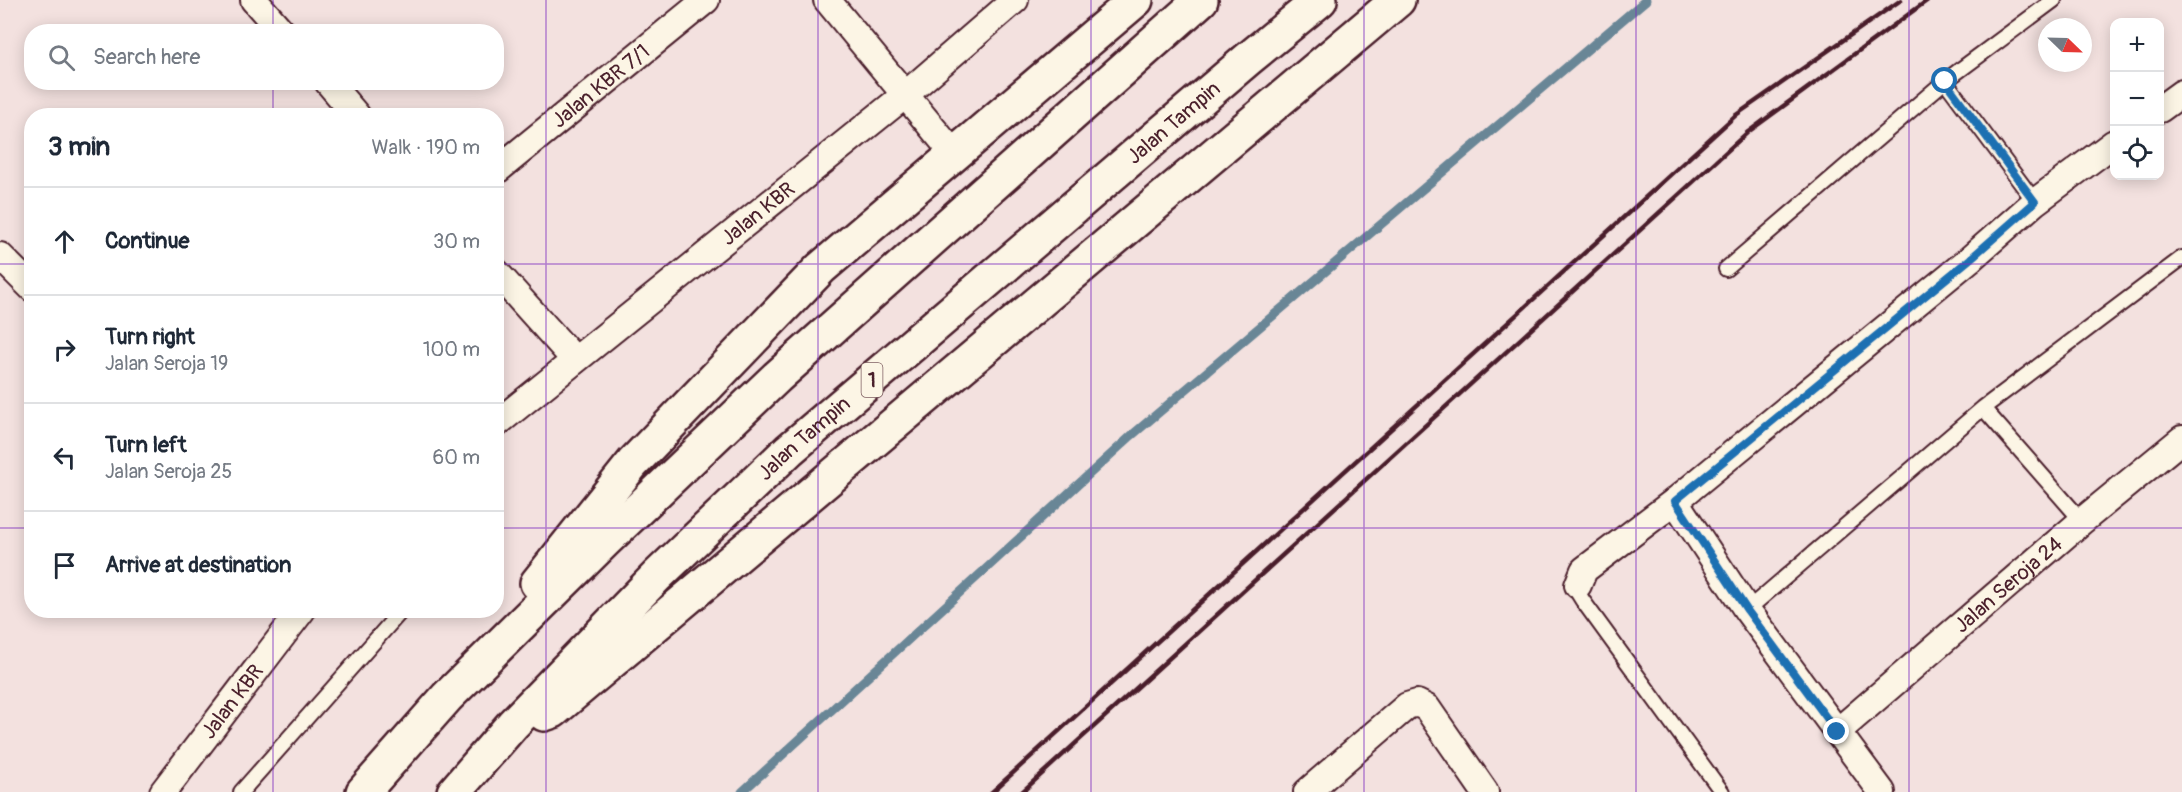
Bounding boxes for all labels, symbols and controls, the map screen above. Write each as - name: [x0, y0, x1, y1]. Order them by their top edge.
- north arrow: [2038, 18, 2092, 72]
- map controls: [2110, 18, 2164, 180]
- button: +: [2110, 18, 2164, 72]
- search box: [24, 24, 504, 90]
- street label: Jalan KBR 7/1: [546, 38, 656, 134]
- icon: search: [45, 41, 78, 74]
- text: Search here: [93, 43, 200, 71]
- route start: [1931, 67, 1957, 93]
- button: −: [2110, 72, 2164, 126]
- street label: Jalan Tampin: [1121, 75, 1226, 170]
- button: locate: [2110, 126, 2164, 180]
- text: 3 min: [48, 131, 110, 163]
- text: Walk · 190 m: [372, 135, 480, 160]
- street label: Jalan KBR: [716, 176, 801, 252]
- icon: ahead: [48, 225, 81, 258]
- text: Continue: [105, 227, 189, 255]
- text: 30 m: [433, 229, 480, 254]
- text: Turn right: [105, 323, 195, 351]
- icon: right: [48, 333, 81, 366]
- text: 100 m: [423, 337, 480, 362]
- text: Jalan Seroja 19: [105, 351, 228, 376]
- road number: 1: [862, 363, 882, 397]
- street label: Jalan Tampin: [752, 391, 856, 487]
- text: Turn left: [105, 431, 187, 459]
- icon: left: [48, 441, 81, 474]
- text: 60 m: [433, 445, 480, 470]
- text: Jalan Seroja 25: [105, 459, 232, 484]
- street label: Jalan Seroja 24: [1949, 531, 2068, 639]
- icon: arrive: [48, 549, 81, 582]
- text: Arrive at destination: [105, 551, 291, 579]
- street label: Jalan KBR: [195, 659, 270, 745]
- route end: [1823, 718, 1849, 744]

